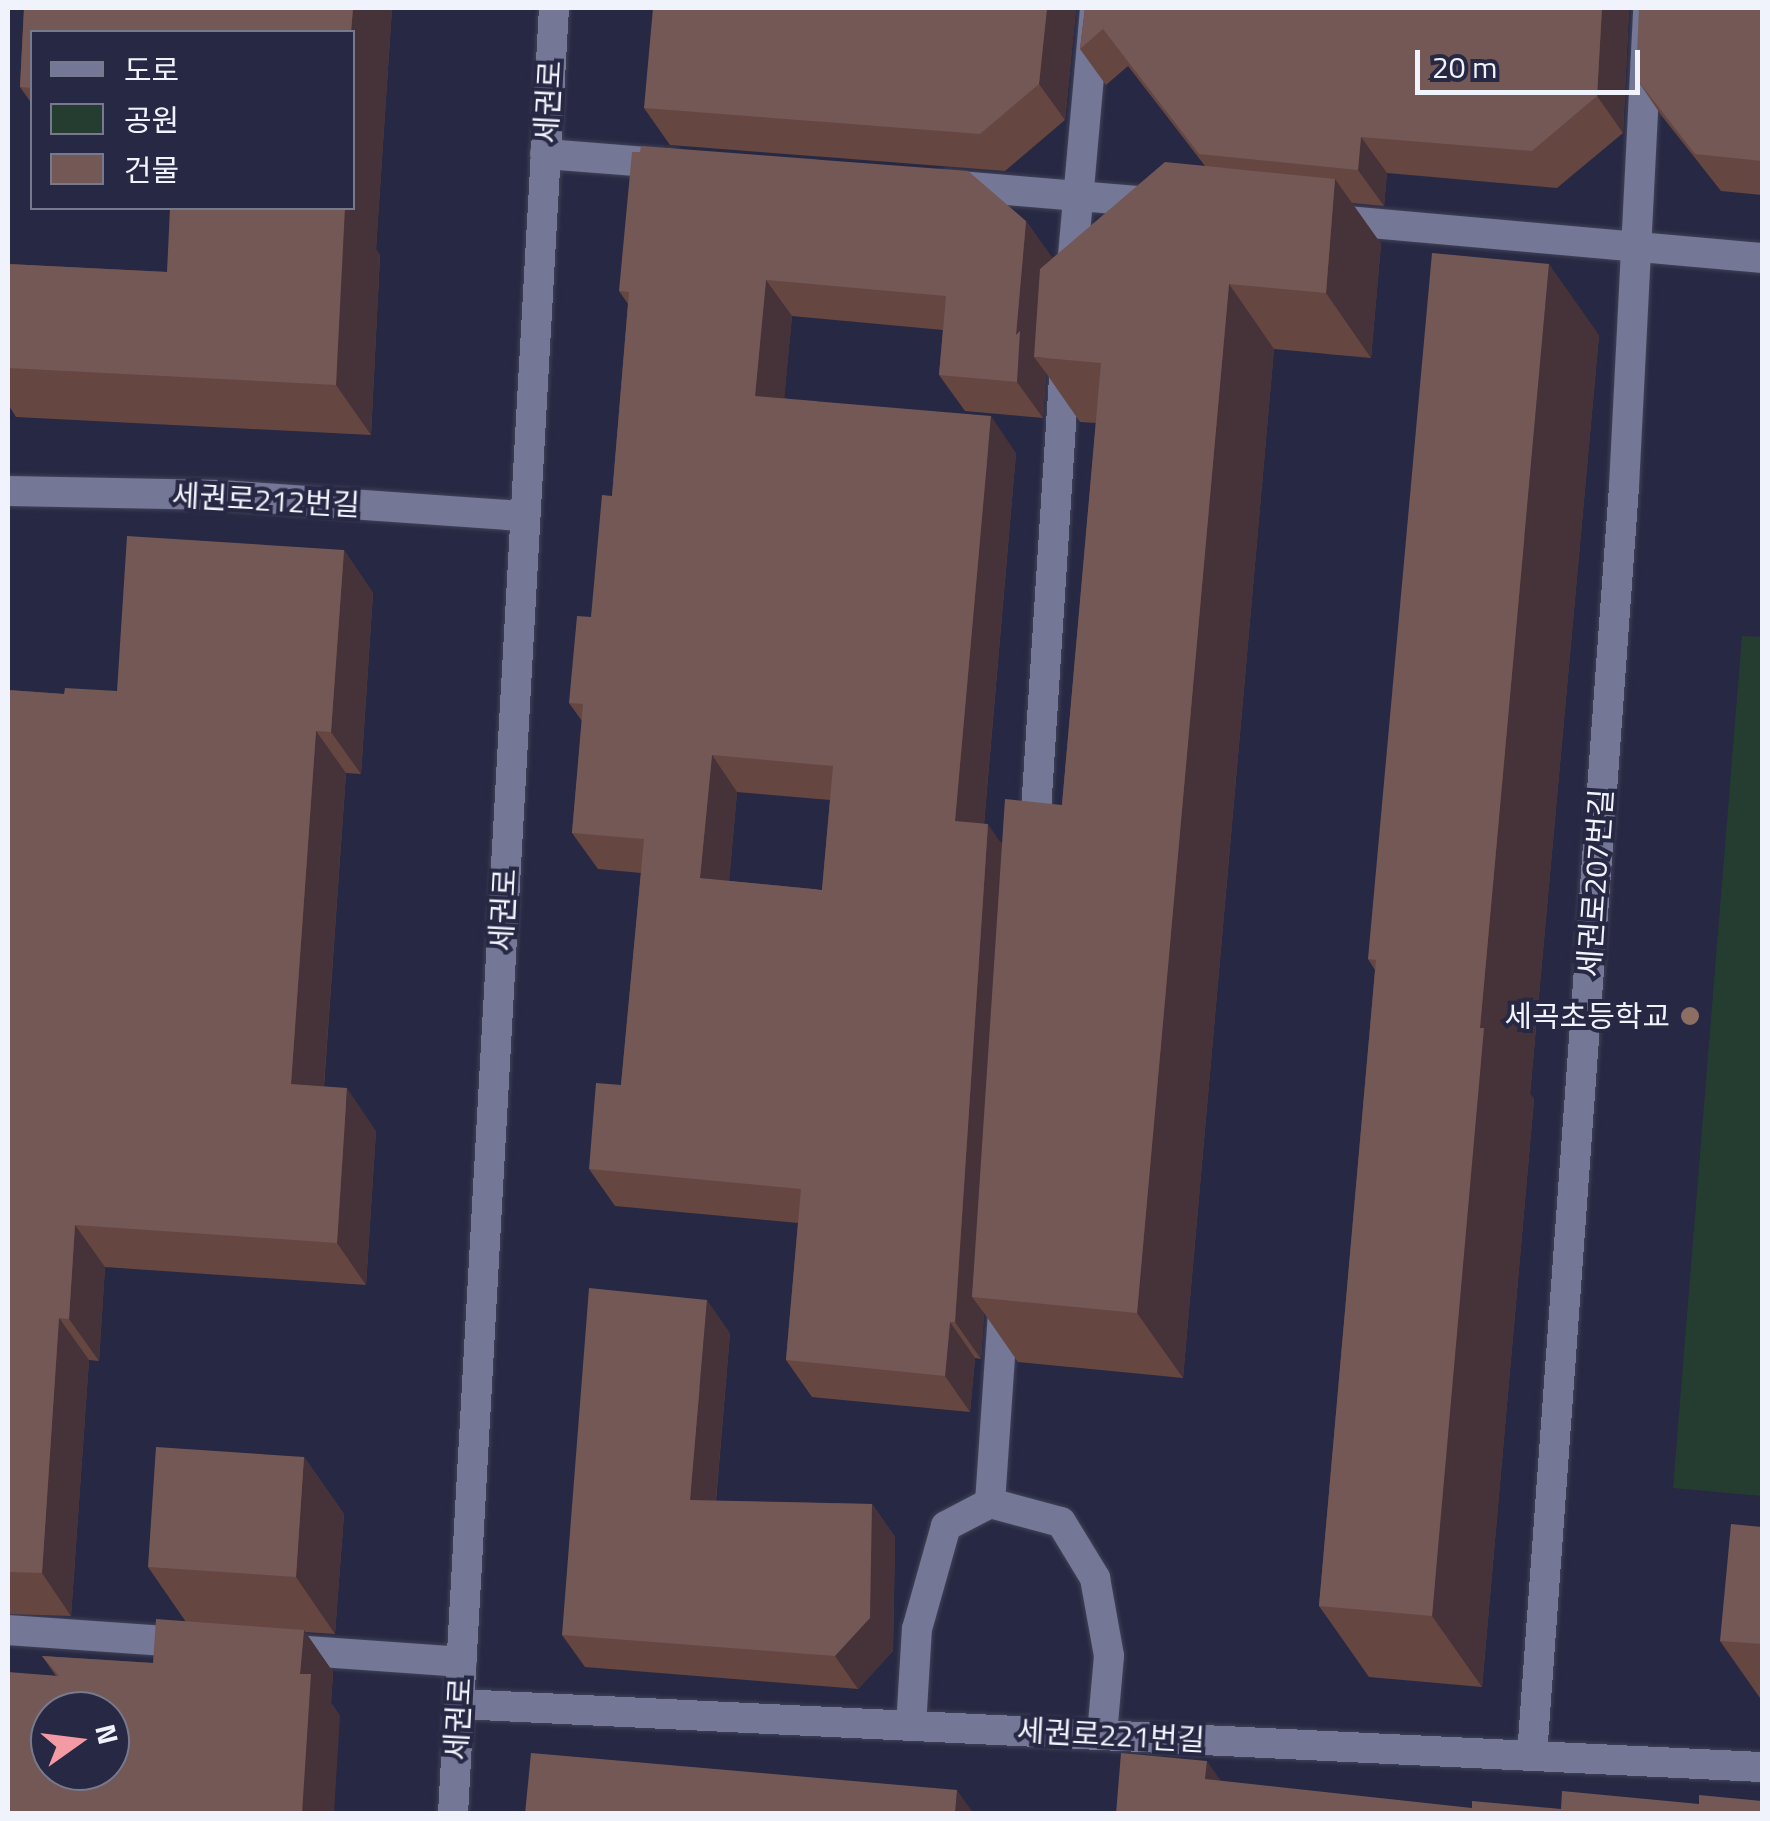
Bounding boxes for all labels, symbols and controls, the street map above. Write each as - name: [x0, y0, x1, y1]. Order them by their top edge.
- legend: [30, 30, 355, 210]
- scale bar: [1420, 30, 1645, 92]
- text: 20 m: [1432, 44, 1497, 90]
- text: 도로: [124, 47, 179, 93]
- street label: 세권로: [528, 60, 568, 144]
- text: 공원: [124, 97, 179, 143]
- text: 건물: [124, 147, 179, 193]
- street label: 세권로212번길: [171, 477, 361, 523]
- street label: 세권로207번길: [1570, 788, 1620, 978]
- street label: 세권로: [483, 868, 523, 952]
- place label: 세곡초등학교: [1504, 998, 1670, 1034]
- marker: 세곡초등학교: [1679, 1005, 1701, 1027]
- street label: 세권로: [438, 1677, 478, 1761]
- north arrow: [30, 1691, 130, 1791]
- street label: 세권로221번길: [1016, 1712, 1206, 1758]
- text: N: [84, 1719, 131, 1749]

